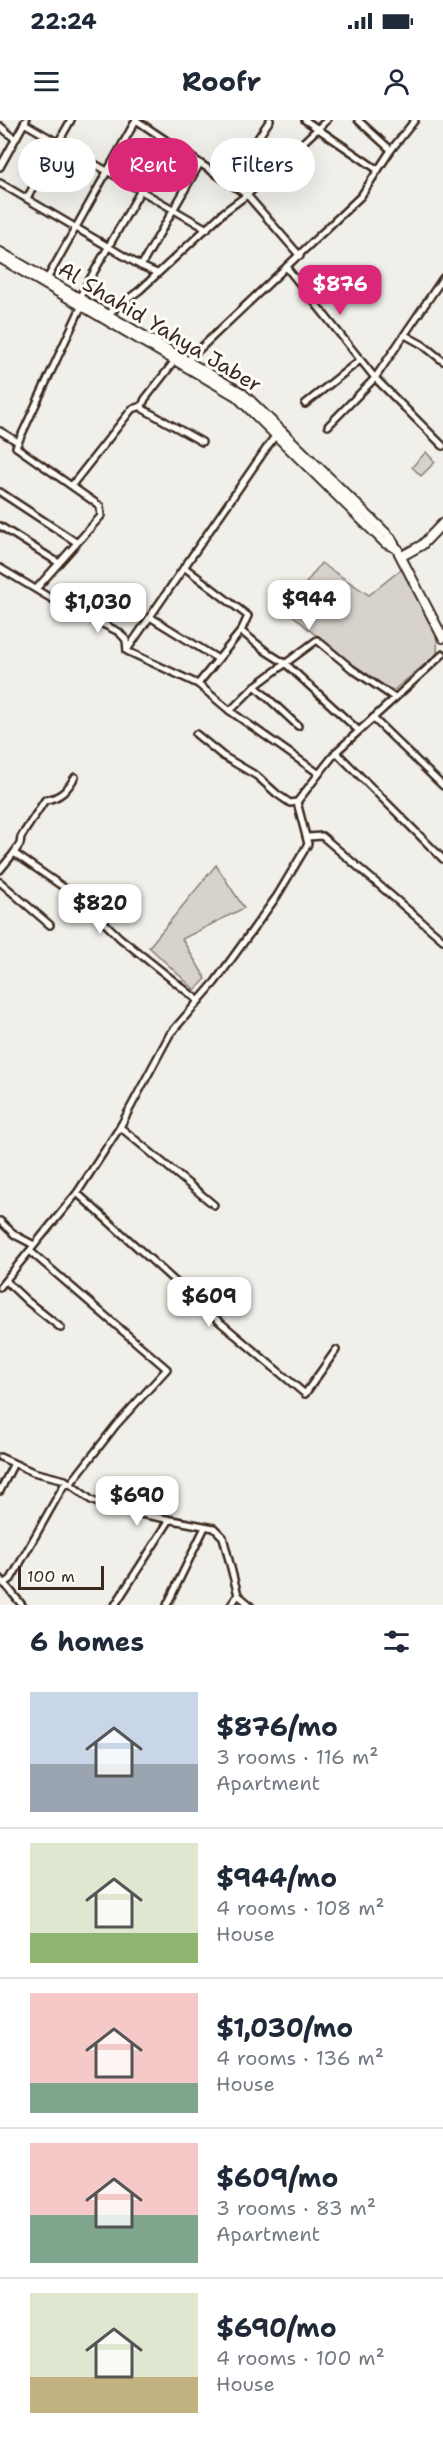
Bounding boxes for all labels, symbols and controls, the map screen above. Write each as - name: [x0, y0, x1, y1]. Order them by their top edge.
- text: 22:24: [30, 7, 97, 36]
- text: Roofr: [182, 63, 261, 100]
- icon: menu: [30, 65, 63, 98]
- icon: person: [380, 65, 413, 98]
- chip: Buy: [18, 138, 96, 192]
- chip: Rent: [108, 138, 198, 192]
- chip: Filters: [210, 138, 315, 192]
- street label: Al Shahid Yahya Jaber: [53, 255, 267, 399]
- pin: $876: [304, 265, 376, 316]
- text: $876: [312, 271, 368, 297]
- pin: $944: [273, 580, 345, 631]
- pin: $1,030: [49, 583, 147, 634]
- text: $944: [282, 586, 336, 612]
- text: $1,030: [64, 589, 132, 615]
- pin: $820: [64, 884, 136, 935]
- text: $820: [72, 890, 128, 916]
- pin: $609: [173, 1277, 245, 1328]
- text: $609: [181, 1283, 237, 1309]
- pin: $690: [101, 1476, 173, 1527]
- text: $690: [110, 1482, 164, 1508]
- scale bar: [18, 1563, 104, 1590]
- text: 100 m: [27, 1566, 75, 1587]
- text: 6 homes: [30, 1624, 144, 1659]
- icon: filters: [380, 1625, 413, 1658]
- text: $876/mo: [216, 1709, 338, 1744]
- icon: home: [78, 1716, 150, 1788]
- text: 3 rooms · 116 m²: [216, 1744, 378, 1770]
- text: Apartment: [216, 1770, 320, 1796]
- text: $944/mo: [216, 1860, 337, 1895]
- icon: home: [78, 1867, 150, 1939]
- text: 4 rooms · 108 m²: [216, 1895, 385, 1921]
- text: House: [216, 1921, 275, 1947]
- text: $1,030/mo: [216, 2010, 353, 2045]
- icon: home: [78, 2017, 150, 2089]
- text: 4 rooms · 136 m²: [216, 2045, 384, 2071]
- text: House: [216, 2071, 275, 2097]
- text: $609/mo: [216, 2160, 338, 2195]
- icon: home: [78, 2167, 150, 2239]
- text: 3 rooms · 83 m²: [216, 2195, 376, 2221]
- text: Apartment: [216, 2221, 320, 2247]
- text: $690/mo: [216, 2310, 337, 2345]
- icon: home: [78, 2317, 150, 2389]
- text: 4 rooms · 100 m²: [216, 2345, 385, 2371]
- text: House: [216, 2371, 275, 2397]

